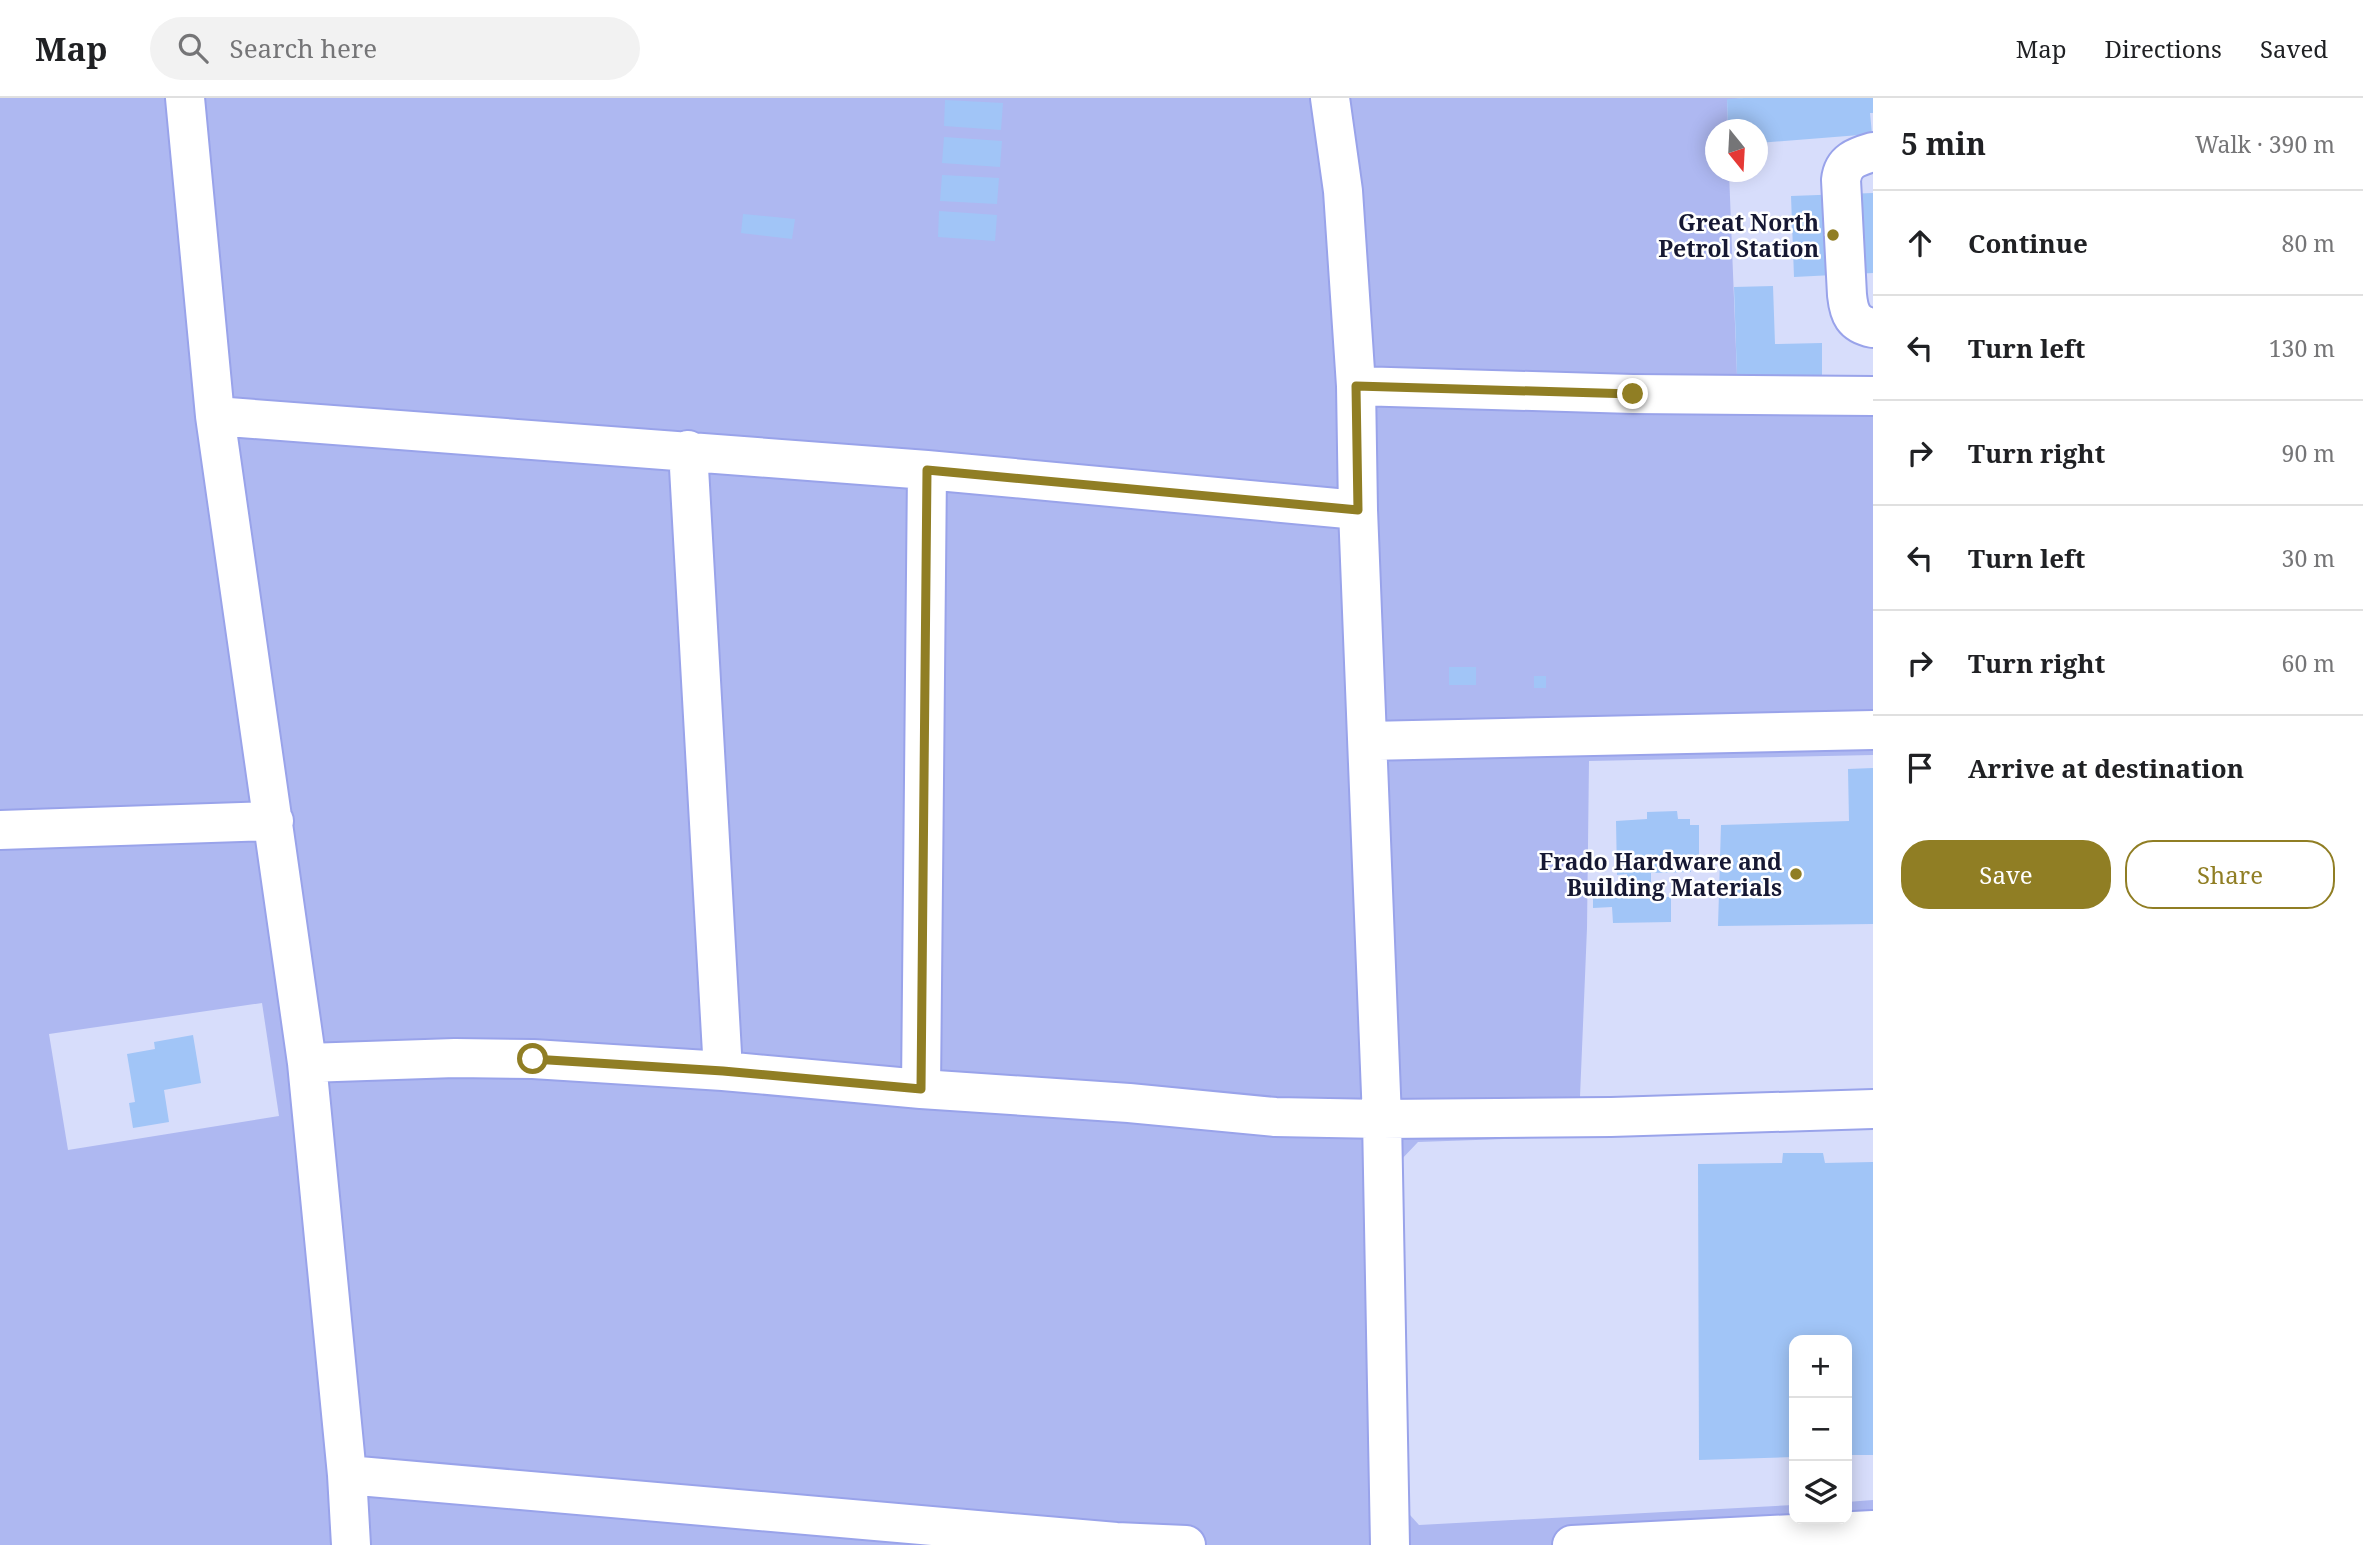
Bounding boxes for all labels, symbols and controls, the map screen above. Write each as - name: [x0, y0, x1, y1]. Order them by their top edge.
- search box: [150, 17, 640, 80]
- text: Map: [35, 26, 108, 71]
- icon: search: [174, 29, 212, 67]
- text: Search here: [230, 30, 377, 66]
- text: Map: [2016, 32, 2067, 65]
- text: Directions: [2105, 32, 2222, 65]
- text: Saved: [2260, 32, 2328, 65]
- north arrow: [1705, 119, 1768, 182]
- text: 5 min: [1901, 123, 1986, 164]
- text: Walk · 390 m: [2195, 128, 2335, 160]
- place label: Great North Petrol Station: [1658, 206, 1819, 264]
- icon: ahead: [1901, 224, 1939, 262]
- text: Continue: [1968, 225, 2088, 261]
- marker: Great North Petrol Station: [1825, 227, 1841, 243]
- text: 80 m: [2282, 227, 2335, 259]
- icon: left: [1901, 329, 1939, 367]
- text: Turn left: [1968, 330, 2085, 366]
- text: 130 m: [2269, 332, 2335, 364]
- route end: [1617, 378, 1648, 409]
- icon: right: [1901, 434, 1939, 472]
- text: Turn right: [1968, 435, 2105, 471]
- text: 90 m: [2282, 437, 2335, 469]
- icon: left: [1901, 539, 1939, 577]
- text: Turn left: [1968, 540, 2085, 576]
- text: 30 m: [2282, 542, 2335, 574]
- icon: right: [1901, 644, 1939, 682]
- text: Turn right: [1968, 645, 2105, 681]
- text: 60 m: [2282, 647, 2335, 679]
- icon: arrive: [1901, 749, 1939, 787]
- text: Arrive at destination: [1968, 750, 2244, 786]
- button: Save: [1901, 840, 2111, 909]
- button: Share: [2125, 840, 2335, 909]
- place label: Frado Hardware and Building Materials: [1539, 845, 1782, 903]
- marker: Frado Hardware and Building Materials: [1788, 866, 1804, 882]
- route start: [517, 1043, 548, 1074]
- map controls: [1789, 1335, 1852, 1524]
- button: +: [1789, 1335, 1852, 1398]
- button: −: [1789, 1398, 1852, 1461]
- button: layers: [1789, 1461, 1852, 1524]

